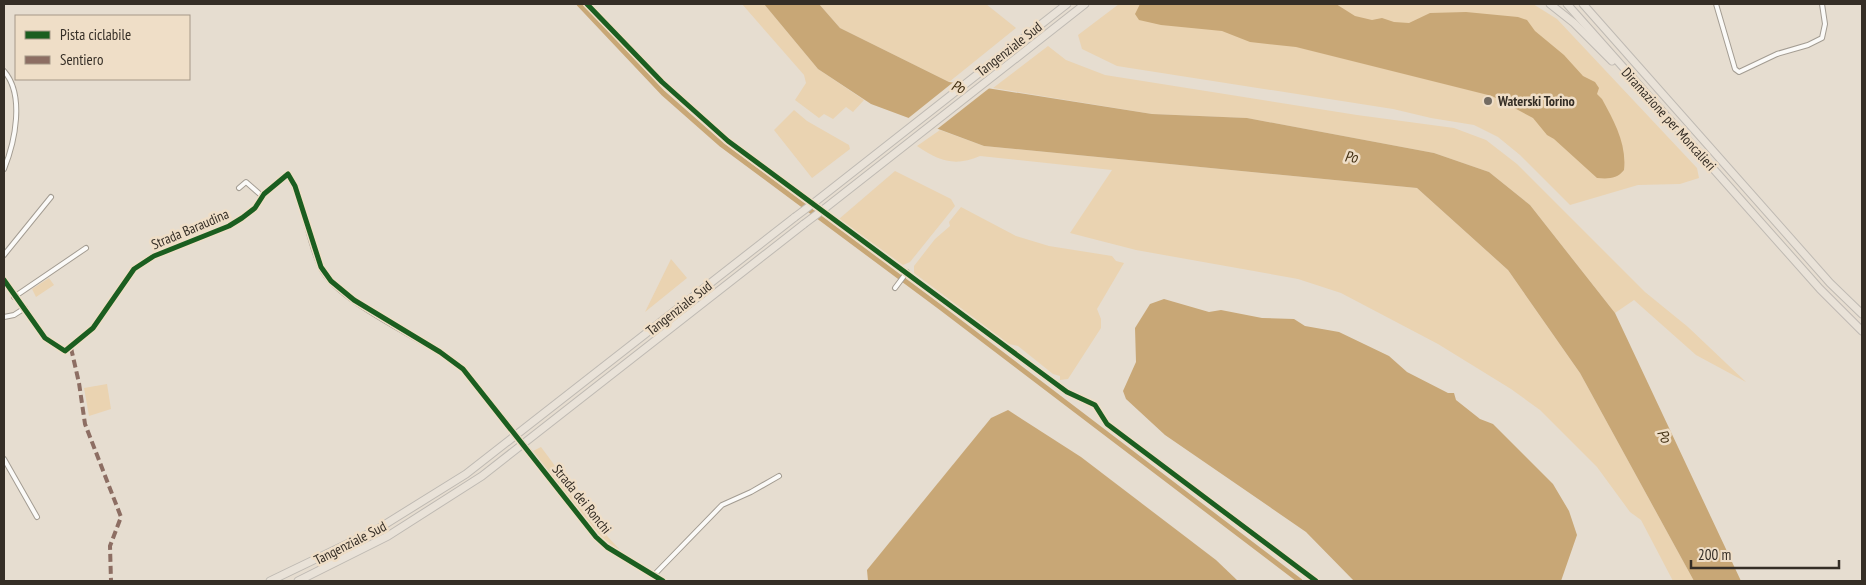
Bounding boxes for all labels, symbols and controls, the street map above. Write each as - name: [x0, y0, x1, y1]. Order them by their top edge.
- legend: [15, 15, 190, 80]
- street label: Tangenziale Sud: [972, 18, 1046, 80]
- text: Pista ciclabile: [60, 25, 131, 44]
- text: Sentiero: [60, 50, 103, 69]
- street label: Diramazione per Moncalieri: [1618, 64, 1720, 174]
- water label: Po: [949, 75, 969, 98]
- place label: Waterski Torino: [1497, 92, 1575, 110]
- marker: Waterski Torino: [1482, 95, 1494, 107]
- water label: Po: [1344, 146, 1360, 167]
- street label: Strada Baraudina: [149, 205, 231, 253]
- street label: Tangenziale Sud: [642, 277, 716, 339]
- water label: Po: [1653, 426, 1676, 447]
- street label: Strada dei Ronchi: [548, 461, 616, 537]
- street label: Tangenziale Sud: [311, 517, 389, 569]
- scale bar: [1691, 538, 1838, 570]
- text: 200 m: [1698, 545, 1731, 564]

